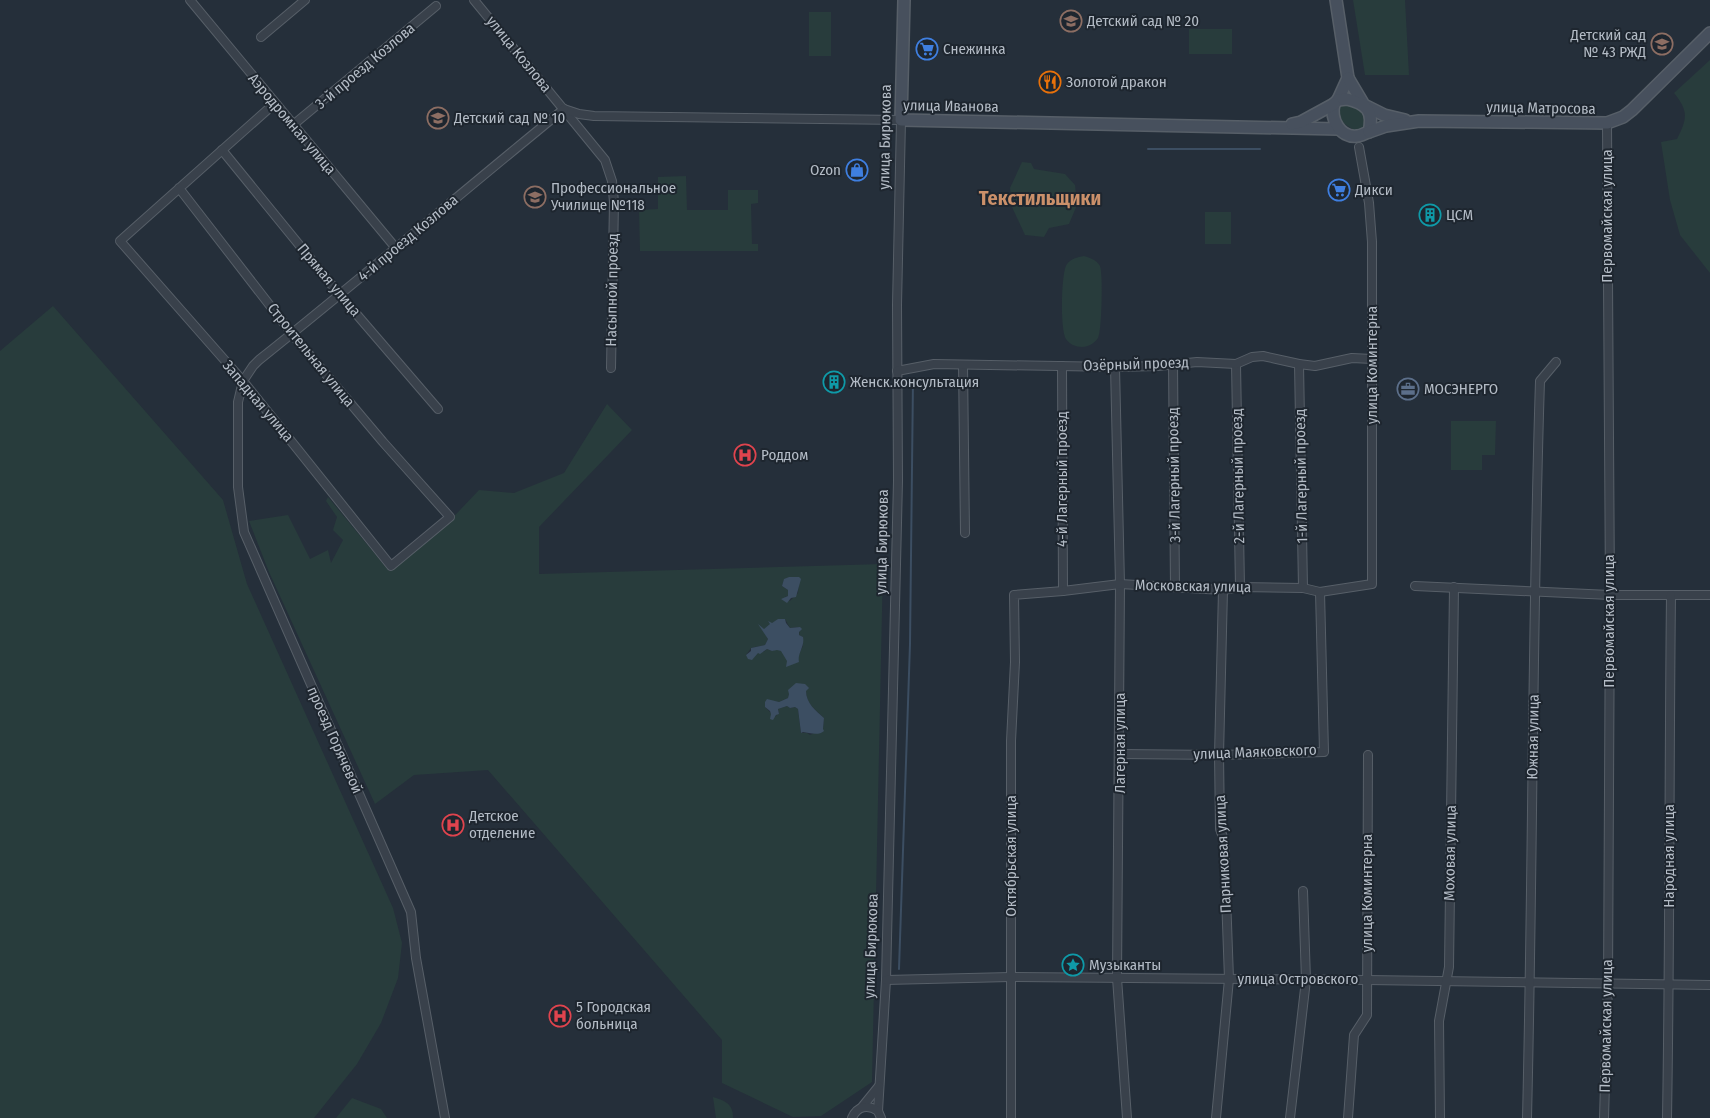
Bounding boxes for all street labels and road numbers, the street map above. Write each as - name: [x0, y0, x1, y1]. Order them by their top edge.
- street label: улица Козлова: [483, 12, 555, 96]
- street label: 3-й проезд Козлова: [312, 19, 418, 113]
- street label: Аэродромная улица: [244, 70, 340, 178]
- street label: улица Бирюкова: [875, 84, 895, 190]
- street label: улица Иванова: [903, 96, 999, 116]
- street label: улица Матросова: [1486, 98, 1596, 118]
- street label: Первомайская улица: [1598, 149, 1616, 283]
- street label: 4-й проезд Козлова: [354, 191, 462, 285]
- street label: Насыпной проезд: [602, 233, 622, 347]
- street label: Прямая улица: [293, 240, 365, 320]
- street label: Строительная улица: [264, 299, 358, 411]
- street label: улица Коминтерна: [1363, 306, 1381, 424]
- street label: Озёрный проезд: [1083, 353, 1189, 375]
- street label: Западная улица: [219, 356, 297, 446]
- street label: 3-й Лагерный проезд: [1164, 407, 1184, 543]
- street label: 2-й Лагерный проезд: [1228, 408, 1248, 544]
- street label: 1-й Лагерный проезд: [1291, 409, 1311, 543]
- street label: 4-й Лагерный проезд: [1053, 411, 1071, 547]
- street label: улица Бирюкова: [872, 489, 892, 595]
- street label: Первомайская улица: [1600, 554, 1618, 688]
- street label: Московская улица: [1135, 576, 1251, 596]
- street label: проезд Горячевой: [303, 684, 367, 796]
- street label: Лагерная улица: [1111, 693, 1129, 793]
- street label: Южная улица: [1523, 694, 1543, 780]
- street label: улица Маяковского: [1193, 741, 1317, 763]
- street label: Парниковая улица: [1211, 794, 1235, 914]
- street label: Октябрьская улица: [1002, 795, 1020, 917]
- street label: Народная улица: [1660, 804, 1678, 908]
- street label: Моховая улица: [1440, 805, 1460, 901]
- street label: улица Коминтерна: [1358, 834, 1376, 952]
- street label: улица Бирюкова: [860, 893, 882, 999]
- street label: Первомайская улица: [1596, 959, 1616, 1093]
- street label: улица Островского: [1238, 970, 1359, 988]

